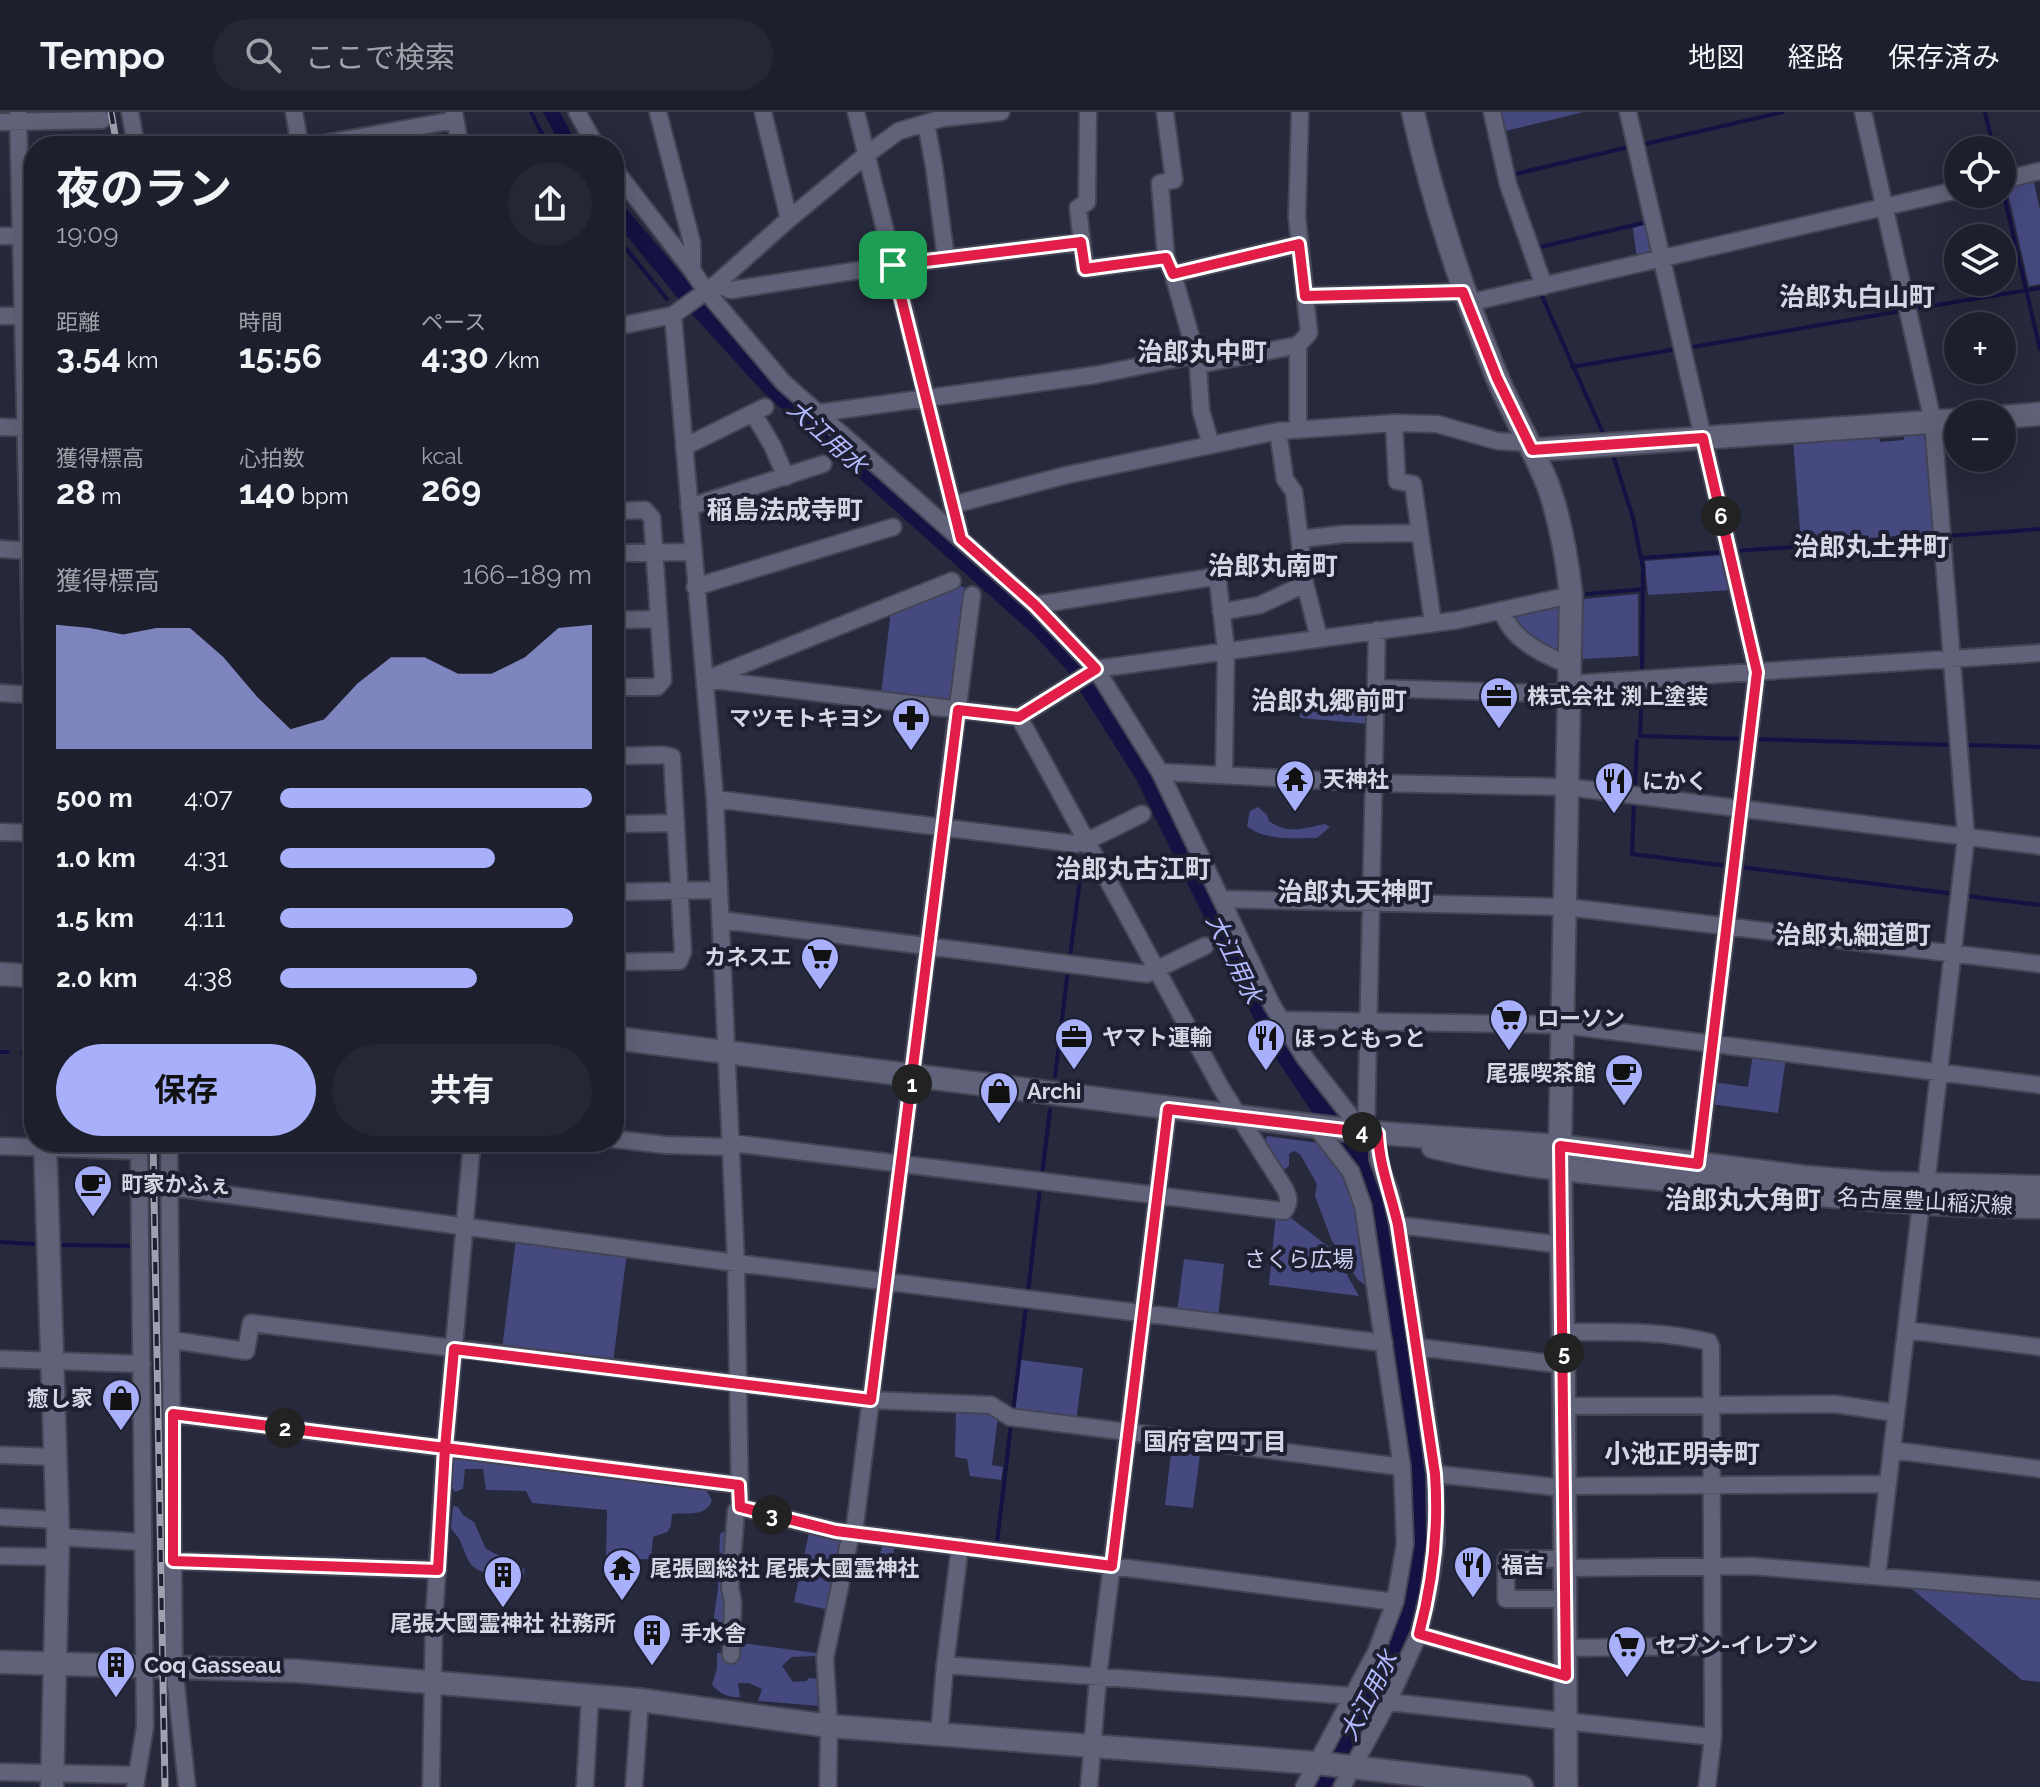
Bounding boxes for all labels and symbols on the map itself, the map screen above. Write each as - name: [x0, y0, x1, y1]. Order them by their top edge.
- pin: [859, 231, 927, 299]
- district label: 治郎丸白山町: [1779, 282, 1935, 312]
- district label: 治郎丸中町: [1137, 337, 1267, 367]
- water label: 大江用水: [782, 394, 875, 482]
- district label: 稲島法成寺町: [707, 495, 863, 525]
- pin: 6: [1701, 496, 1741, 536]
- district label: 治郎丸土井町: [1793, 532, 1949, 562]
- district label: 治郎丸南町: [1208, 551, 1338, 581]
- office icon: 株式会社 渕上塗装: [1478, 675, 1520, 730]
- place label: 株式会社 渕上塗装: [1527, 683, 1708, 709]
- district label: 治郎丸郷前町: [1251, 686, 1407, 716]
- pharmacy icon: マツモトキヨシ: [890, 697, 932, 752]
- place label: マツモトキヨシ: [729, 705, 883, 731]
- temple icon: 天神社: [1274, 758, 1316, 813]
- restaurant icon: にかく: [1593, 760, 1635, 815]
- place label: 天神社: [1323, 766, 1389, 792]
- place label: にかく: [1642, 768, 1708, 794]
- district label: 治郎丸古江町: [1055, 854, 1211, 884]
- district label: 治郎丸天神町: [1277, 877, 1433, 907]
- water label: 大江用水: [1200, 909, 1270, 1011]
- district label: 治郎丸細道町: [1775, 920, 1931, 950]
- supermarket icon: カネスエ: [799, 936, 841, 991]
- place label: カネスエ: [704, 944, 792, 970]
- supermarket icon: ローソン: [1488, 997, 1530, 1052]
- place label: ローソン: [1537, 1005, 1625, 1031]
- office icon: ヤマト運輸: [1053, 1016, 1095, 1071]
- restaurant icon: ほっともっと: [1245, 1017, 1287, 1072]
- place label: ヤマト運輸: [1102, 1024, 1212, 1050]
- place label: ほっともっと: [1294, 1025, 1426, 1051]
- cafe icon: 尾張喫茶館: [1603, 1052, 1645, 1107]
- place label: 尾張喫茶館: [1486, 1060, 1596, 1086]
- pin: 1: [892, 1064, 932, 1104]
- shop icon: Archi: [978, 1070, 1020, 1125]
- place label: Archi: [1027, 1078, 1081, 1104]
- pin: 4: [1342, 1112, 1382, 1152]
- cafe icon: 町家かふぇ: [72, 1163, 114, 1218]
- place label: 町家かふぇ: [121, 1171, 231, 1197]
- street label: 名古屋豊山稲沢線: [1836, 1183, 2014, 1219]
- district label: 治郎丸大角町: [1665, 1185, 1821, 1215]
- park label: さくら広場: [1244, 1246, 1354, 1272]
- pin: 5: [1544, 1333, 1584, 1373]
- shop icon: 癒し家: [100, 1377, 142, 1432]
- place label: 癒し家: [27, 1385, 93, 1411]
- pin: 2: [265, 1408, 305, 1448]
- district label: 国府宮四丁目: [1143, 1427, 1287, 1456]
- district label: 小池正明寺町: [1604, 1439, 1760, 1469]
- pin: 3: [752, 1495, 792, 1535]
- restaurant icon: 福吉: [1452, 1544, 1494, 1599]
- temple icon: 尾張國総社 尾張大國霊神社: [601, 1547, 643, 1602]
- place label: 福吉: [1501, 1552, 1545, 1578]
- building icon: 尾張大國霊神社 社務所: [482, 1554, 524, 1609]
- place label: 尾張國総社 尾張大國霊神社: [650, 1555, 919, 1581]
- place label: 尾張大國霊神社 社務所: [390, 1610, 616, 1636]
- building icon: 手水舎: [631, 1612, 673, 1667]
- place label: 手水舎: [680, 1620, 746, 1646]
- supermarket icon: セブン-イレブン: [1606, 1624, 1648, 1679]
- place label: セブン-イレブン: [1655, 1632, 1818, 1658]
- building icon: Coq Gasseau: [95, 1644, 137, 1699]
- water label: 大江用水: [1334, 1644, 1405, 1745]
- place label: Coq Gasseau: [144, 1652, 281, 1678]

